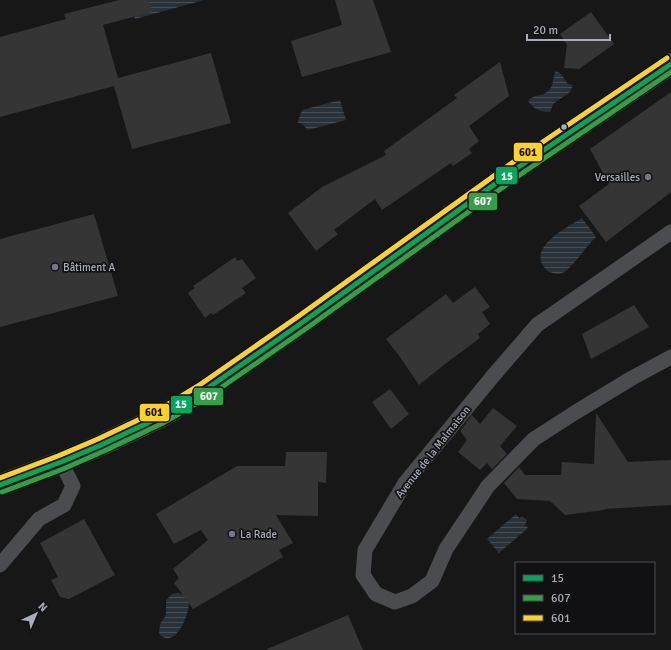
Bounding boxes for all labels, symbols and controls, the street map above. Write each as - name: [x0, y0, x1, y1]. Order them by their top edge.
- scale bar: [527, 16, 610, 42]
- text: 20 m: [533, 23, 558, 38]
- unlabelled marker: [559, 122, 569, 132]
- line badge: 601: [513, 142, 543, 162]
- text: 601: [519, 146, 537, 159]
- line badge: 15: [495, 166, 518, 185]
- text: 15: [501, 170, 513, 183]
- place label: Versailles: [595, 171, 640, 184]
- marker: Versailles: [643, 172, 653, 182]
- line badge: 607: [468, 192, 498, 211]
- text: 607: [474, 195, 492, 208]
- place label: Bâtiment A: [63, 261, 116, 274]
- marker: Bâtiment A: [50, 262, 60, 272]
- line badge: 607: [193, 387, 224, 406]
- text: 607: [200, 390, 218, 403]
- line badge: 15: [170, 395, 193, 414]
- text: 15: [175, 398, 187, 411]
- line badge: 601: [139, 403, 170, 422]
- street label: Avenue de la Malmaison: [393, 403, 473, 501]
- text: 601: [145, 406, 163, 419]
- place label: La Rade: [240, 528, 277, 541]
- marker: La Rade: [227, 529, 237, 539]
- legend: [515, 562, 655, 634]
- text: 15: [551, 571, 564, 586]
- text: 607: [551, 591, 570, 606]
- north arrow: [16, 594, 56, 634]
- text: N: [35, 600, 50, 615]
- text: 601: [551, 611, 570, 626]

